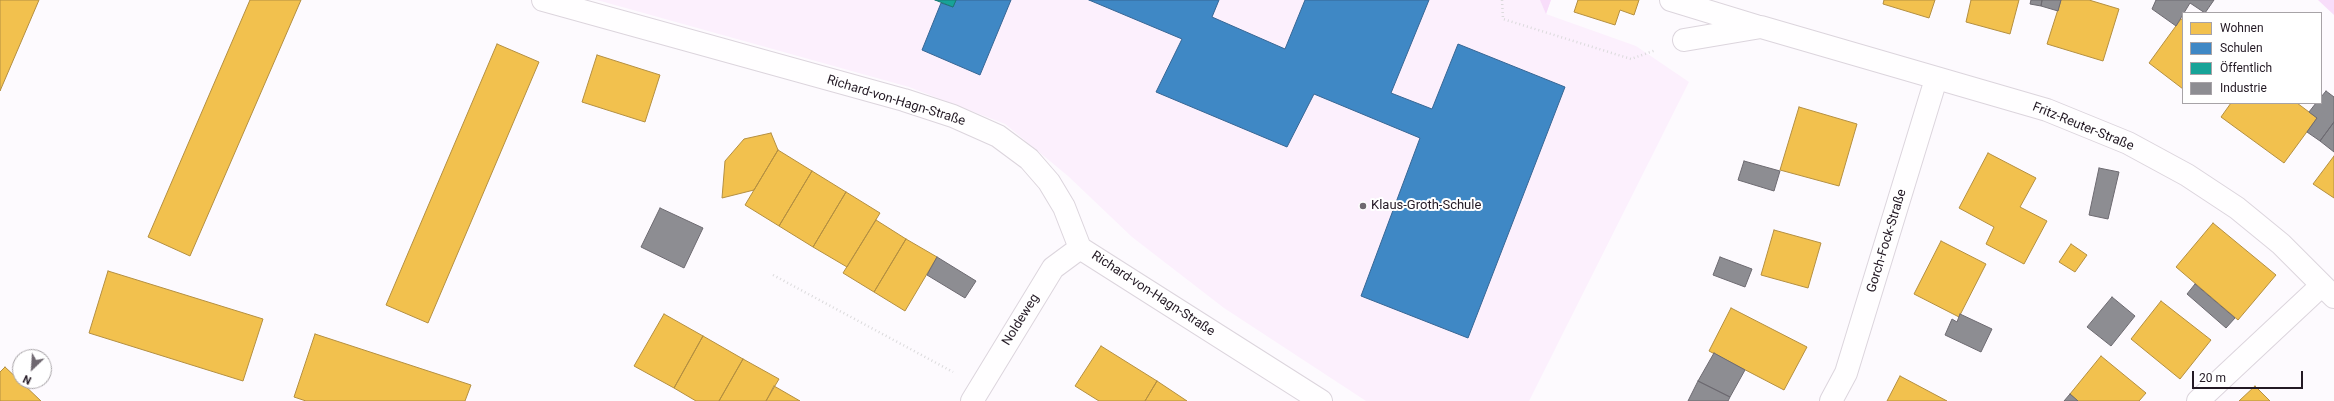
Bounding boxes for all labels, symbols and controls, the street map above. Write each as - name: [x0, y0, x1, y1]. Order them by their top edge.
- legend: [2182, 12, 2322, 104]
- text: Wohnen: [2220, 21, 2264, 35]
- text: Schulen: [2220, 41, 2263, 55]
- text: Öffentlich: [2220, 61, 2272, 75]
- street label: Richard-von-Hagn-Straße: [825, 72, 967, 130]
- text: Industrie: [2220, 81, 2267, 95]
- street label: Fritz-Reuter-Straße: [2030, 100, 2136, 154]
- street label: Gorch-Fock-Straße: [1864, 187, 1910, 295]
- place label: Klaus-Groth-Schule: [1371, 198, 1481, 214]
- marker: Klaus-Groth-Schule: [1358, 201, 1368, 211]
- street label: Richard-von-Hagn-Straße: [1088, 248, 1218, 340]
- street label: Noldeweg: [999, 291, 1043, 349]
- north arrow: [12, 349, 52, 389]
- scale bar: [2194, 363, 2305, 389]
- text: 20 m: [2199, 371, 2226, 385]
- text: N: [21, 372, 33, 387]

